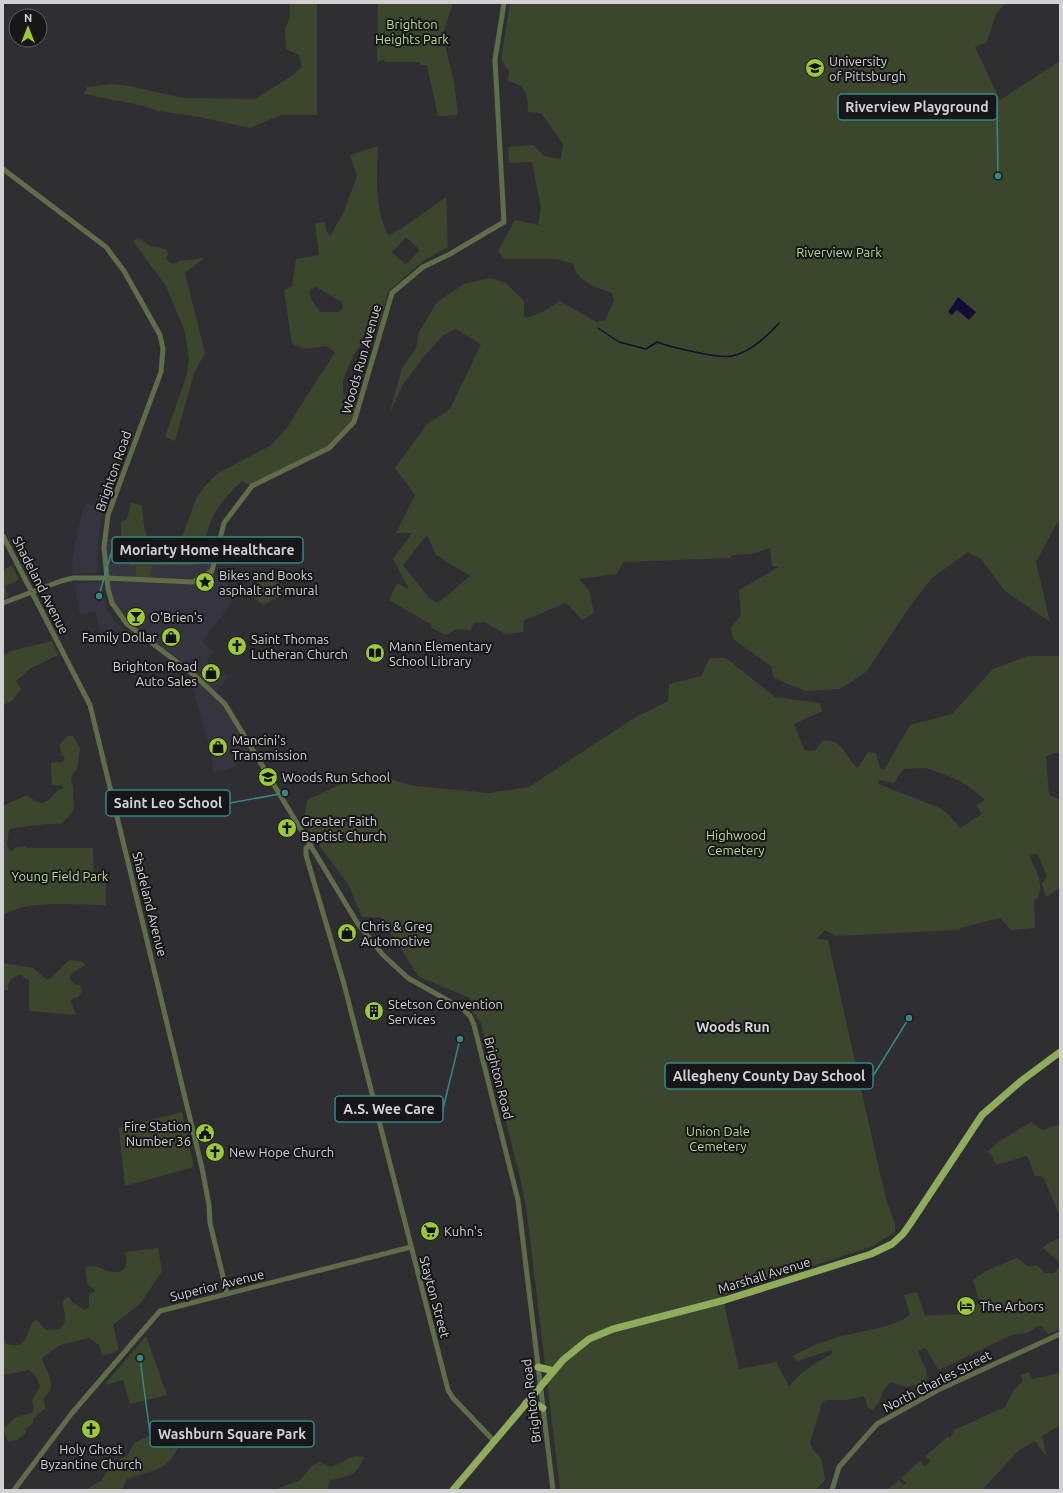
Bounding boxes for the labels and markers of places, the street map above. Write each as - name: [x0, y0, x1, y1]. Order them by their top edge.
- place label: University of Pittsburgh: [829, 54, 906, 83]
- school or university icon: University of Pittsburgh: [804, 57, 826, 79]
- callout: Riverview Playground: [838, 94, 997, 120]
- callout: Moriarty Home Healthcare: [112, 537, 303, 563]
- place label: Bikes and Books asphalt art mural: [219, 568, 318, 597]
- place icon: Bikes and Books asphalt art mural: [194, 571, 216, 593]
- bar icon: O'Brien's: [125, 606, 147, 628]
- place label: O'Brien's: [150, 610, 203, 624]
- shop icon: Family Dollar: [160, 626, 182, 648]
- place label: Family Dollar: [82, 630, 157, 644]
- place label: Saint Thomas Lutheran Church: [251, 632, 348, 661]
- church icon: Saint Thomas Lutheran Church: [226, 635, 248, 657]
- place label: Mann Elementary School Library: [389, 639, 492, 668]
- library icon: Mann Elementary School Library: [364, 642, 386, 664]
- place label: Brighton Road Auto Sales: [113, 659, 197, 688]
- shop icon: Brighton Road Auto Sales: [200, 662, 222, 684]
- place label: Mancini's Transmission: [232, 733, 307, 762]
- shop icon: Mancini's Transmission: [207, 736, 229, 758]
- school or university icon: Woods Run School: [257, 766, 279, 788]
- place label: Woods Run School: [282, 770, 391, 784]
- callout: Saint Leo School: [106, 790, 230, 816]
- place label: Greater Faith Baptist Church: [301, 814, 387, 843]
- church icon: Greater Faith Baptist Church: [276, 817, 298, 839]
- place label: Chris & Greg Automotive: [361, 919, 433, 948]
- shop icon: Chris & Greg Automotive: [336, 922, 358, 944]
- place label: Stetson Convention Services: [388, 997, 503, 1026]
- building icon: Stetson Convention Services: [363, 1000, 385, 1022]
- callout: Allegheny County Day School: [665, 1063, 873, 1089]
- callout: A.S. Wee Care: [335, 1096, 443, 1122]
- place label: Fire Station Number 36: [124, 1119, 191, 1148]
- public building icon: Fire Station Number 36: [194, 1122, 216, 1144]
- church icon: New Hope Church: [204, 1141, 226, 1163]
- place label: New Hope Church: [229, 1145, 334, 1159]
- supermarket icon: Kuhn's: [419, 1220, 441, 1242]
- place label: Kuhn's: [444, 1224, 483, 1238]
- hotel icon: The Arbors: [955, 1295, 977, 1317]
- place label: The Arbors: [980, 1299, 1044, 1313]
- church icon: Holy Ghost Byzantine Church: [80, 1418, 102, 1440]
- callout: Washburn Square Park: [150, 1421, 314, 1447]
- place label: Holy Ghost Byzantine Church: [40, 1442, 142, 1471]

